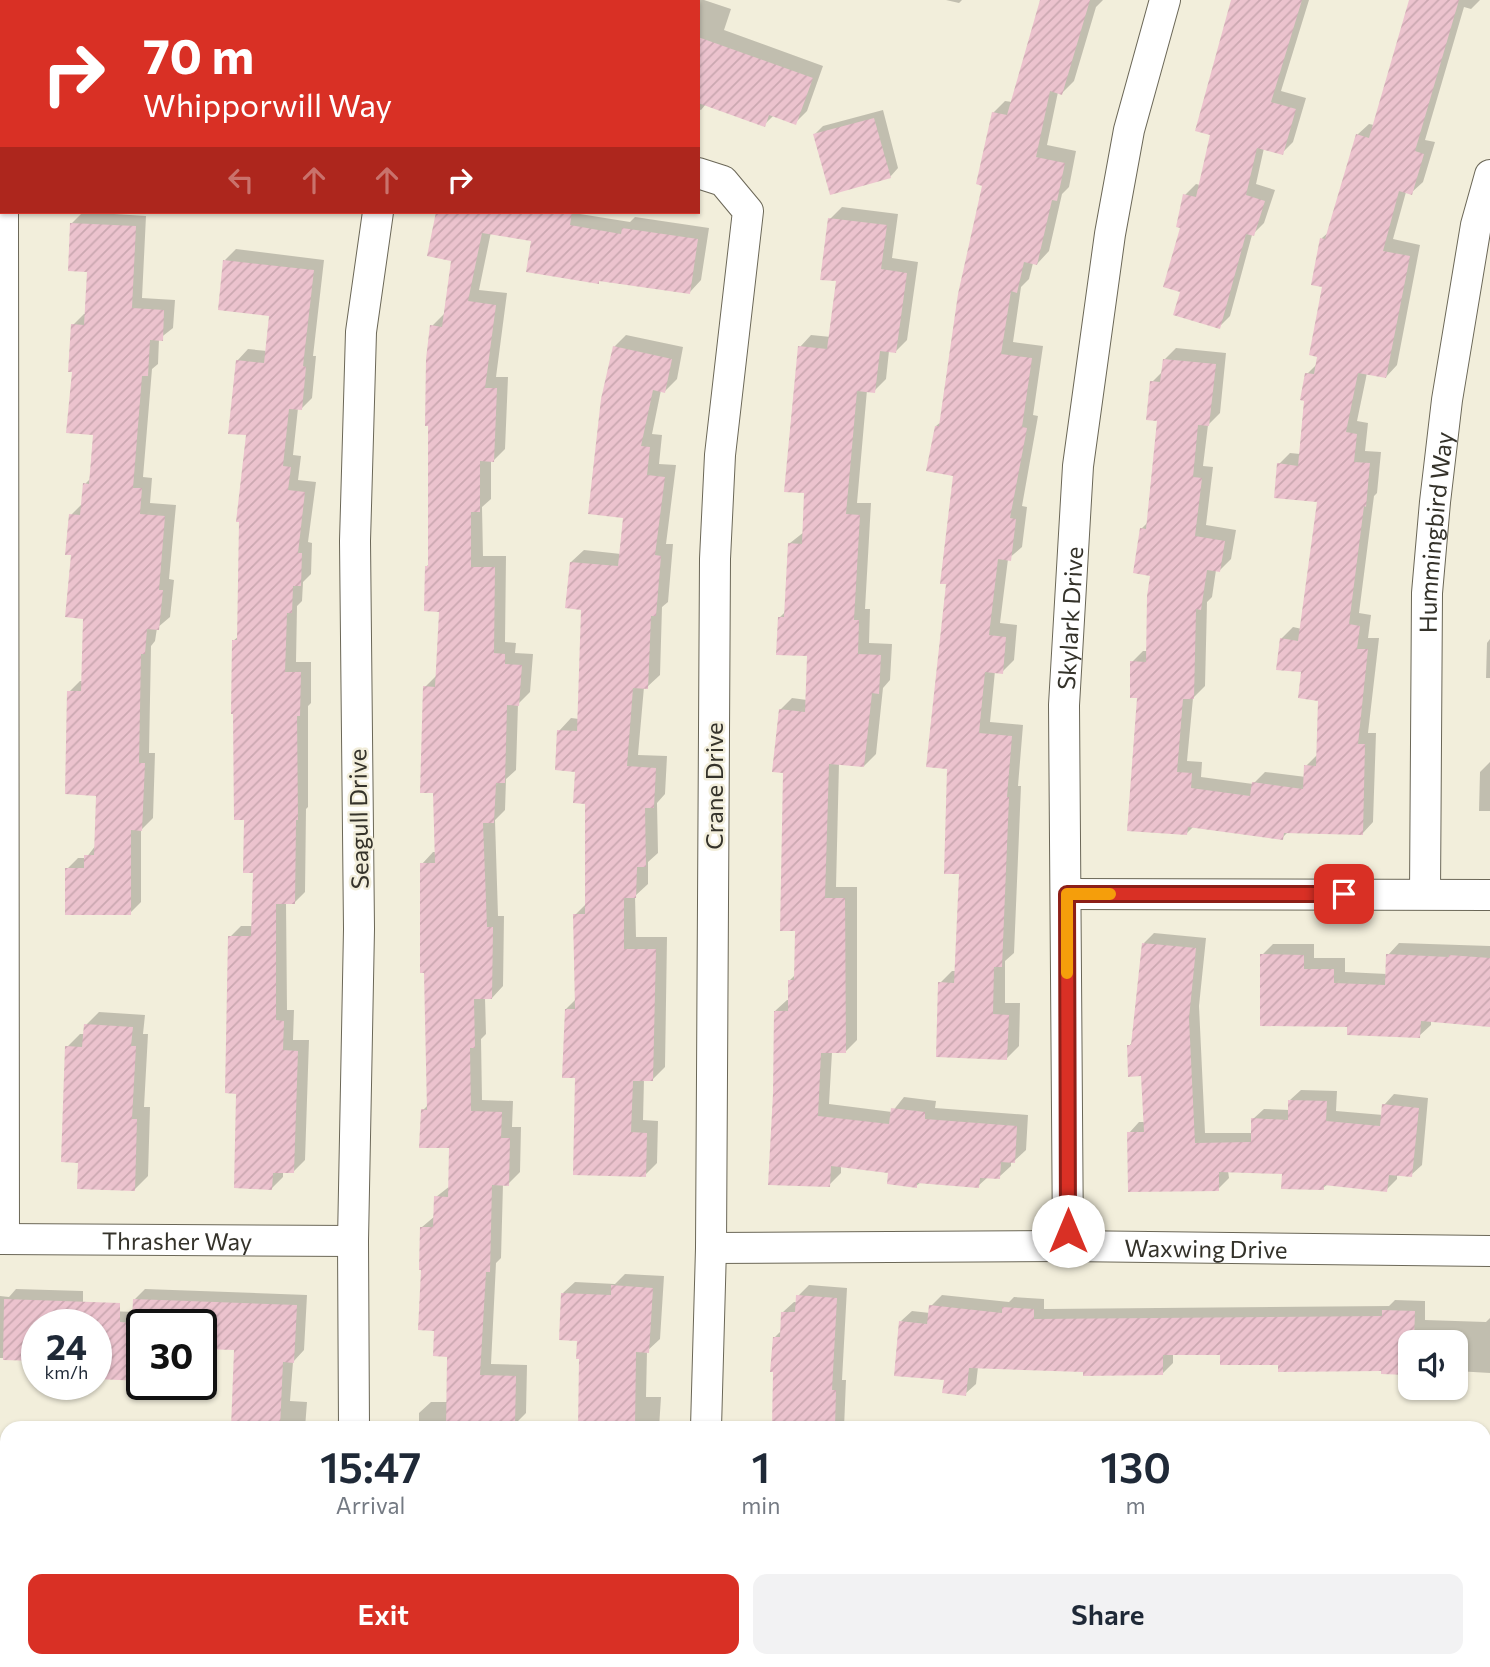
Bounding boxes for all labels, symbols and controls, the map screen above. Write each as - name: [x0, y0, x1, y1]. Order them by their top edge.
- text: 70 m: [143, 24, 254, 84]
- icon: right: [28, 28, 119, 119]
- text: Whipporwill Way: [143, 84, 392, 124]
- icon: left: [222, 161, 260, 199]
- icon: ahead: [295, 161, 333, 199]
- icon: ahead: [368, 161, 406, 199]
- icon: right: [441, 161, 479, 199]
- street label: Hummingbird Way: [1412, 430, 1458, 633]
- street label: Skylark Drive: [1050, 546, 1088, 691]
- street label: Crane Drive: [699, 722, 728, 850]
- street label: Seagull Drive: [342, 749, 374, 889]
- pin: [1314, 864, 1374, 924]
- icon: arrive: [1325, 875, 1363, 913]
- position arrow: [1031, 1194, 1105, 1268]
- street label: Thrasher Way: [102, 1225, 252, 1255]
- street label: Waxwing Drive: [1124, 1232, 1288, 1263]
- speed limit sign: 30: [126, 1309, 217, 1400]
- text: 24: [46, 1324, 87, 1367]
- map controls: [1398, 1330, 1468, 1400]
- button: sound: [1398, 1330, 1468, 1400]
- text: km/h: [45, 1361, 88, 1383]
- text: 15:47: [320, 1440, 421, 1492]
- text: 1: [751, 1440, 770, 1492]
- text: 130: [1100, 1440, 1171, 1492]
- text: Arrival: [336, 1491, 405, 1519]
- text: min: [741, 1491, 780, 1519]
- text: m: [1126, 1491, 1146, 1519]
- button: Exit: [28, 1574, 739, 1654]
- button: Share: [753, 1574, 1463, 1654]

